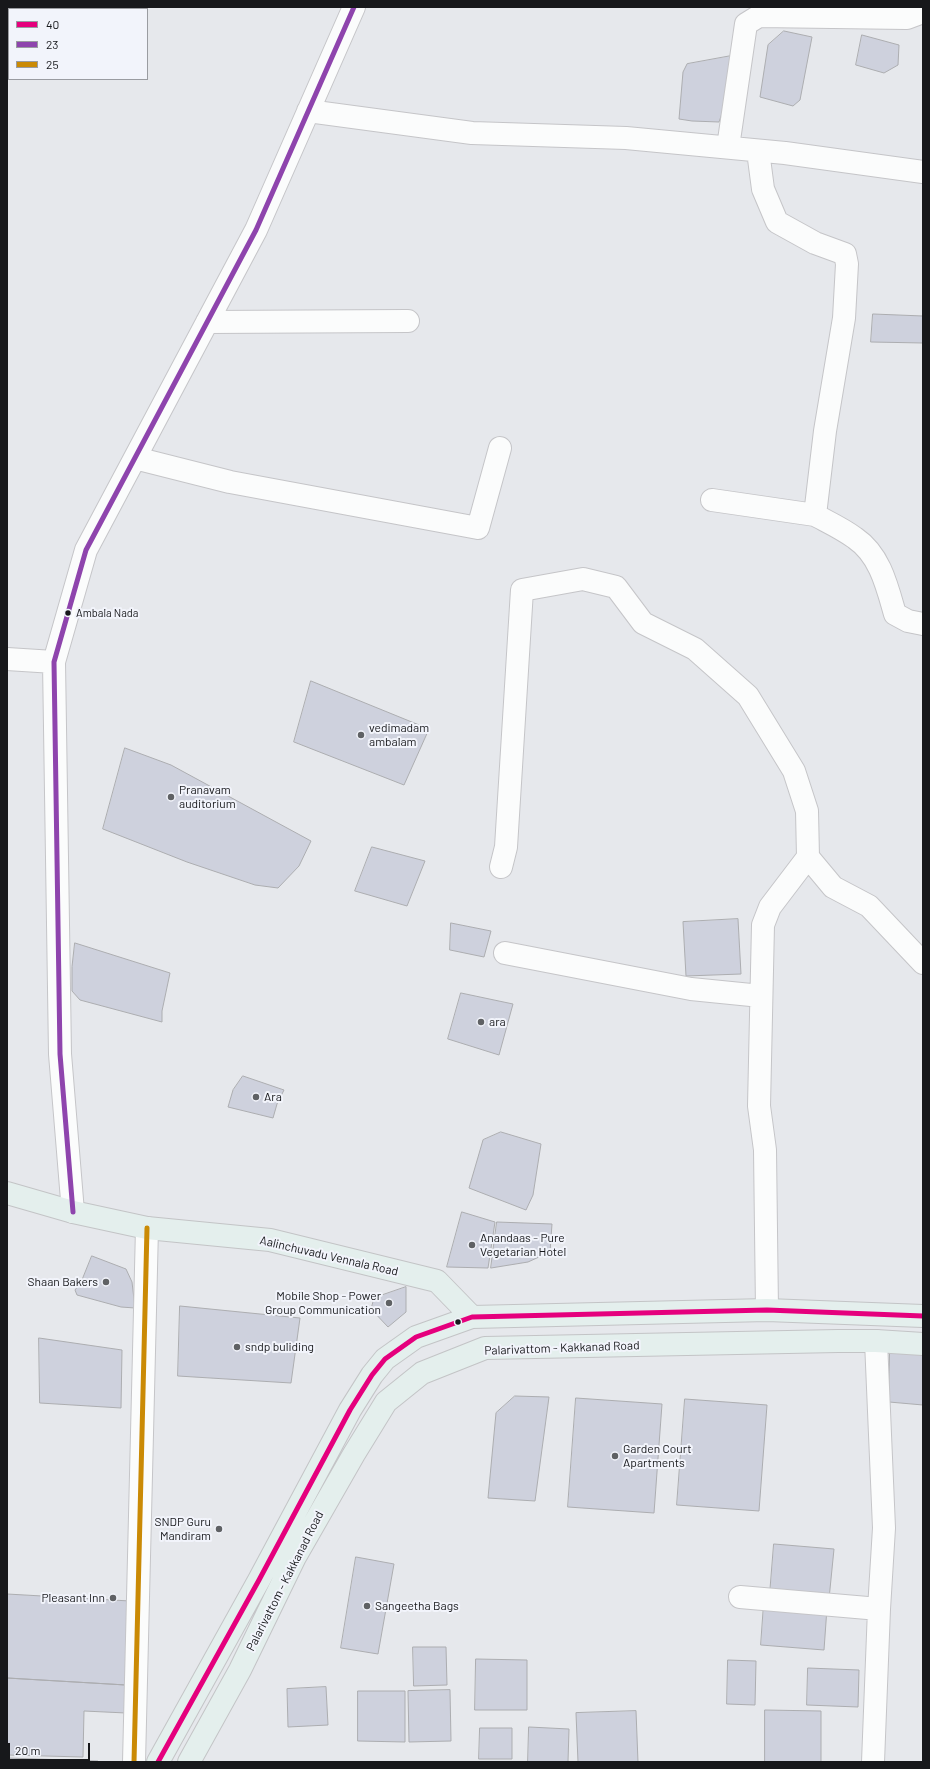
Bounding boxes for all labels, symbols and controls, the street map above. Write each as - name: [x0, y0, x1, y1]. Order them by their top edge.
- legend: [8, 8, 148, 80]
- text: 40: [46, 17, 59, 31]
- text: 23: [46, 37, 59, 51]
- text: 25: [46, 57, 59, 71]
- place label: Ambala Nada: [76, 606, 138, 620]
- marker: Ambala Nada: [63, 608, 73, 618]
- place label: vedimadam ambalam: [369, 721, 429, 749]
- marker: vedimadam ambalam: [356, 730, 366, 740]
- place label: Pranavam auditorium: [179, 783, 236, 811]
- marker: Pranavam auditorium: [166, 792, 176, 802]
- place label: ara: [489, 1015, 506, 1029]
- marker: ara: [476, 1017, 486, 1027]
- place label: Ara: [264, 1090, 282, 1104]
- marker: Ara: [251, 1092, 261, 1102]
- place label: Anandaas - Pure Vegetarian Hotel: [480, 1231, 566, 1259]
- street label: Aalinchuvadu Vennala Road: [258, 1233, 400, 1279]
- marker: Anandaas - Pure Vegetarian Hotel: [467, 1240, 477, 1250]
- place label: Shaan Bakers: [28, 1275, 98, 1289]
- marker: Shaan Bakers: [101, 1277, 111, 1287]
- place label: Mobile Shop - Power Group Communication: [265, 1289, 381, 1317]
- marker: Mobile Shop - Power Group Communication: [384, 1298, 394, 1308]
- unlabelled marker: [453, 1317, 463, 1327]
- street label: Palarivattom - Kakkanad Road: [484, 1338, 640, 1358]
- place label: sndp buliding: [245, 1340, 314, 1354]
- marker: sndp buliding: [232, 1342, 242, 1352]
- place label: Garden Court Apartments: [623, 1442, 692, 1470]
- marker: Garden Court Apartments: [610, 1451, 620, 1461]
- street label: Palarivattom - Kakkanad Road: [243, 1509, 327, 1653]
- place label: SNDP Guru Mandiram: [155, 1515, 211, 1543]
- marker: SNDP Guru Mandiram: [214, 1524, 224, 1534]
- place label: Pleasant Inn: [41, 1591, 105, 1605]
- marker: Pleasant Inn: [108, 1593, 118, 1603]
- place label: Sangeetha Bags: [375, 1599, 459, 1613]
- marker: Sangeetha Bags: [362, 1601, 372, 1611]
- scale bar: [10, 1735, 92, 1761]
- text: 20 m: [15, 1743, 41, 1757]

